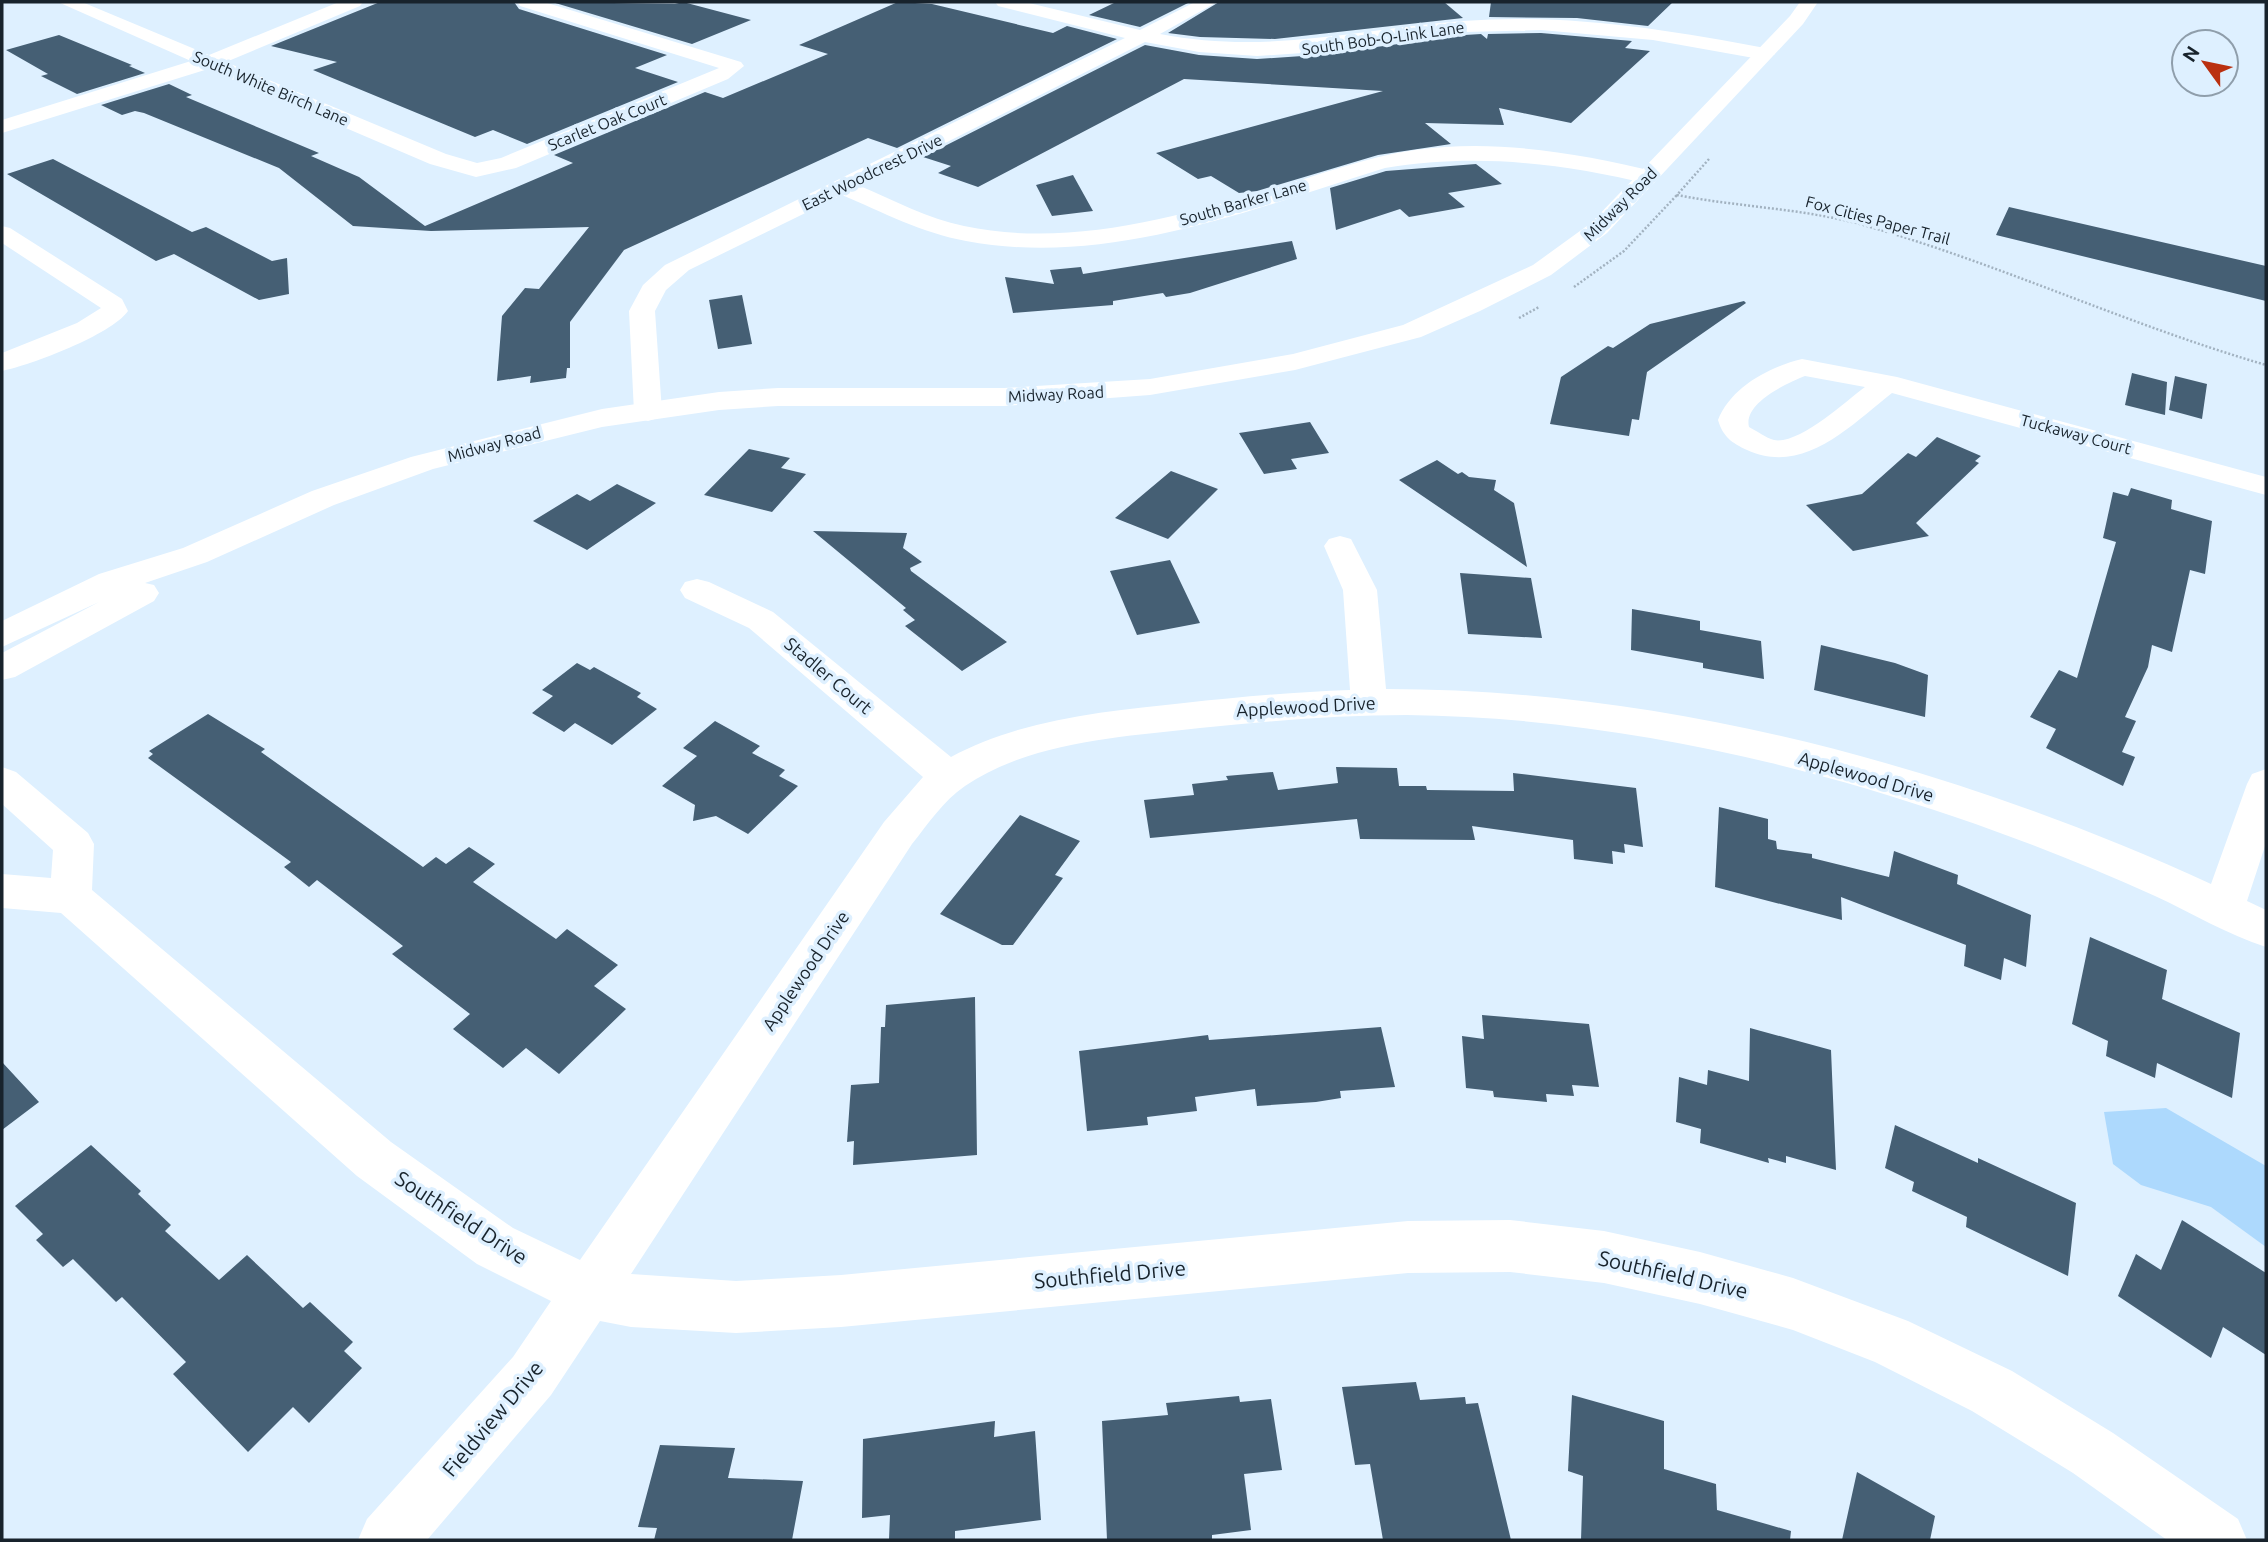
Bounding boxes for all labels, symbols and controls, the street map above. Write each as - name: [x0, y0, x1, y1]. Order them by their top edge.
- street label: South Bob-O-Link Lane: [1301, 18, 1465, 58]
- north arrow: [2170, 28, 2240, 98]
- text: N: [2178, 42, 2204, 66]
- street label: South White Birch Lane: [191, 47, 351, 129]
- street label: Scarlet Oak Court: [545, 90, 669, 154]
- street label: East Woodcrest Drive: [799, 130, 945, 214]
- street label: Midway Road: [1580, 164, 1660, 244]
- street label: South Barker Lane: [1177, 175, 1309, 229]
- street label: Fox Cities Paper Trail: [1804, 192, 1952, 248]
- street label: Midway Road: [1008, 382, 1104, 406]
- street label: Tuckaway Court: [2019, 411, 2134, 458]
- street label: Midway Road: [445, 423, 543, 465]
- street label: Stadler Court: [781, 633, 876, 717]
- street label: Applewood Drive: [1236, 692, 1376, 720]
- street label: Applewood Drive: [1796, 747, 1936, 805]
- street label: Applewood Drive: [758, 907, 853, 1034]
- street label: Southfield Drive: [391, 1166, 532, 1269]
- street label: Southfield Drive: [1596, 1245, 1750, 1303]
- street label: Southfield Drive: [1033, 1255, 1187, 1293]
- street label: Fieldview Drive: [437, 1356, 547, 1481]

